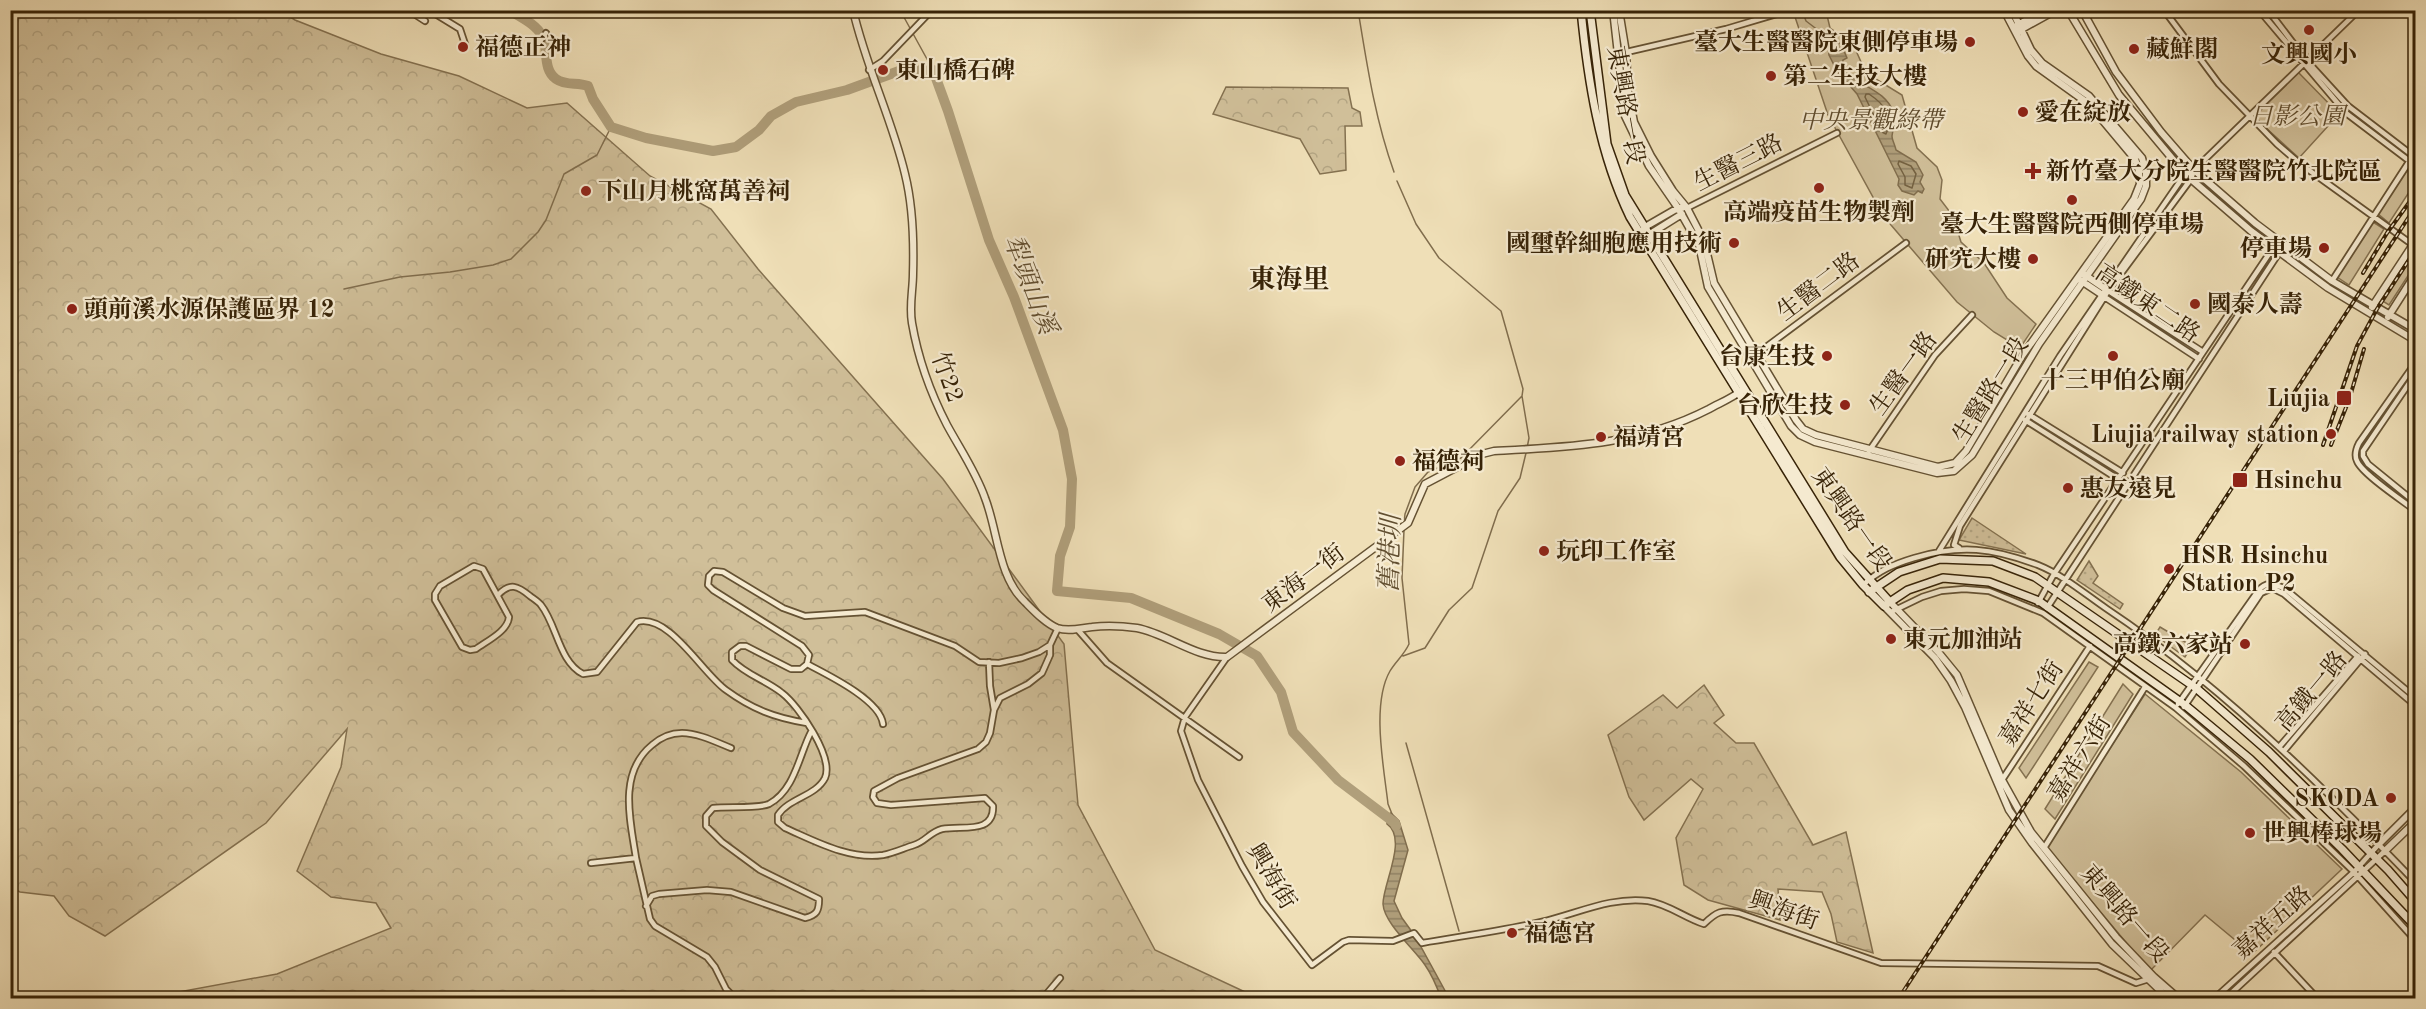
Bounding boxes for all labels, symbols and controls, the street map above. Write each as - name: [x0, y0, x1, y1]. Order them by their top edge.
- marker: 文興國小: [2302, 23, 2316, 37]
- place label: 臺大生醫醫院東側停車場: [1694, 29, 1958, 56]
- place label: 福德正神: [475, 34, 571, 61]
- marker: 臺大生醫醫院東側停車場: [1963, 35, 1977, 49]
- place label: 藏鮮閣: [2146, 36, 2218, 63]
- marker: 福德正神: [456, 40, 470, 54]
- place label: 文興國小: [2261, 41, 2357, 68]
- marker: 藏鮮閣: [2127, 42, 2141, 56]
- street label: 東興路一段: [1602, 44, 1649, 167]
- place label: 東山橋石碑: [895, 57, 1015, 84]
- marker: 東山橋石碑: [876, 63, 890, 77]
- place label: 第二生技大樓: [1783, 63, 1927, 90]
- marker: 第二生技大樓: [1764, 69, 1778, 83]
- place label: 愛在綻放: [2035, 99, 2131, 126]
- park label: 日影公園: [2249, 103, 2349, 130]
- marker: 愛在綻放: [2016, 105, 2030, 119]
- park label: 中央景觀綠帶: [1799, 107, 1947, 134]
- street label: 生醫三路: [1689, 129, 1787, 196]
- place label: 新竹臺大分院生醫醫院竹北院區: [2046, 158, 2382, 185]
- marker: 新竹臺大分院生醫醫院竹北院區: [2024, 162, 2042, 180]
- place label: 下山月桃窩萬善祠: [598, 178, 790, 205]
- marker: 高端疫苗生物製劑: [1812, 181, 1826, 195]
- marker: 下山月桃窩萬善祠: [579, 184, 593, 198]
- marker: 臺大生醫醫院西側停車場: [2065, 193, 2079, 207]
- place label: 高端疫苗生物製劑: [1723, 199, 1915, 226]
- place label: 臺大生醫醫院西側停車場: [1940, 211, 2204, 238]
- place label: 國璽幹細胞應用技術: [1506, 230, 1722, 257]
- water label: 犁頭山溪: [998, 231, 1063, 341]
- place label: 停車場: [2240, 235, 2312, 262]
- marker: 國璽幹細胞應用技術: [1727, 236, 1741, 250]
- marker: 停車場: [2317, 241, 2331, 255]
- place label: 研究大樓: [1925, 246, 2021, 273]
- street label: 生醫二路: [1772, 247, 1865, 326]
- marker: 研究大樓: [2026, 252, 2040, 266]
- street label: 高鐵東二路: [2090, 259, 2205, 348]
- district label: 東海里: [1249, 265, 1330, 294]
- place label: 國泰人壽: [2207, 291, 2303, 318]
- place label: 頭前溪水源保護區界 12: [84, 296, 335, 323]
- marker: 國泰人壽: [2188, 297, 2202, 311]
- marker: 頭前溪水源保護區界 12: [65, 302, 79, 316]
- street label: 生醫一路: [1864, 327, 1943, 420]
- street label: 生醫路一段: [1947, 332, 2034, 448]
- place label: 台康生技: [1719, 343, 1815, 370]
- street label: 竹22: [926, 348, 969, 406]
- marker: 台康生技: [1820, 349, 1834, 363]
- marker: 十三甲伯公廟: [2106, 349, 2120, 363]
- place label: 十三甲伯公廟: [2041, 367, 2185, 394]
- place label: Liujia: [2267, 388, 2330, 412]
- marker: Liujia: [2335, 389, 2353, 407]
- place label: 台欣生技: [1737, 392, 1833, 419]
- marker: 台欣生技: [1838, 398, 1852, 412]
- place label: 福靖宮: [1613, 424, 1685, 451]
- place label: Liujia railway station: [2091, 424, 2319, 448]
- marker: Liujia railway station: [2324, 427, 2338, 441]
- marker: 福靖宮: [1594, 430, 1608, 444]
- place label: 福德祠: [1412, 448, 1484, 475]
- marker: 福德祠: [1393, 454, 1407, 468]
- street label: 東興路一段: [1806, 462, 1897, 576]
- place label: Hsinchu: [2254, 470, 2342, 494]
- marker: Hsinchu: [2231, 471, 2249, 489]
- place label: 惠友遠見: [2080, 475, 2176, 502]
- marker: 惠友遠見: [2061, 481, 2075, 495]
- water label: 舊港圳: [1375, 511, 1405, 594]
- place label: 玩印工作室: [1556, 538, 1676, 565]
- street label: 東海一街: [1257, 539, 1350, 618]
- marker: 玩印工作室: [1537, 544, 1551, 558]
- place label: HSR Hsinchu Station P2: [2181, 545, 2328, 597]
- marker: HSR Hsinchu Station P2: [2162, 562, 2176, 576]
- place label: 東元加油站: [1903, 626, 2023, 653]
- place label: 高鐵六家站: [2113, 631, 2233, 658]
- marker: 東元加油站: [1884, 632, 1898, 646]
- marker: 高鐵六家站: [2238, 637, 2252, 651]
- street label: 高鐵一路: [2270, 646, 2353, 737]
- street label: 嘉祥七街: [1994, 656, 2069, 751]
- street label: 嘉祥六街: [2043, 710, 2116, 806]
- place label: SKODA: [2294, 788, 2379, 812]
- marker: SKODA: [2384, 791, 2398, 805]
- place label: 世興棒球場: [2262, 820, 2382, 847]
- marker: 世興棒球場: [2243, 826, 2257, 840]
- street label: 興海街: [1241, 838, 1302, 914]
- street label: 東興路一段: [2075, 859, 2174, 967]
- street label: 嘉祥五路: [2228, 880, 2317, 965]
- street label: 興海街: [1745, 886, 1822, 935]
- place label: 福德宮: [1524, 920, 1596, 947]
- marker: 福德宮: [1505, 926, 1519, 940]

